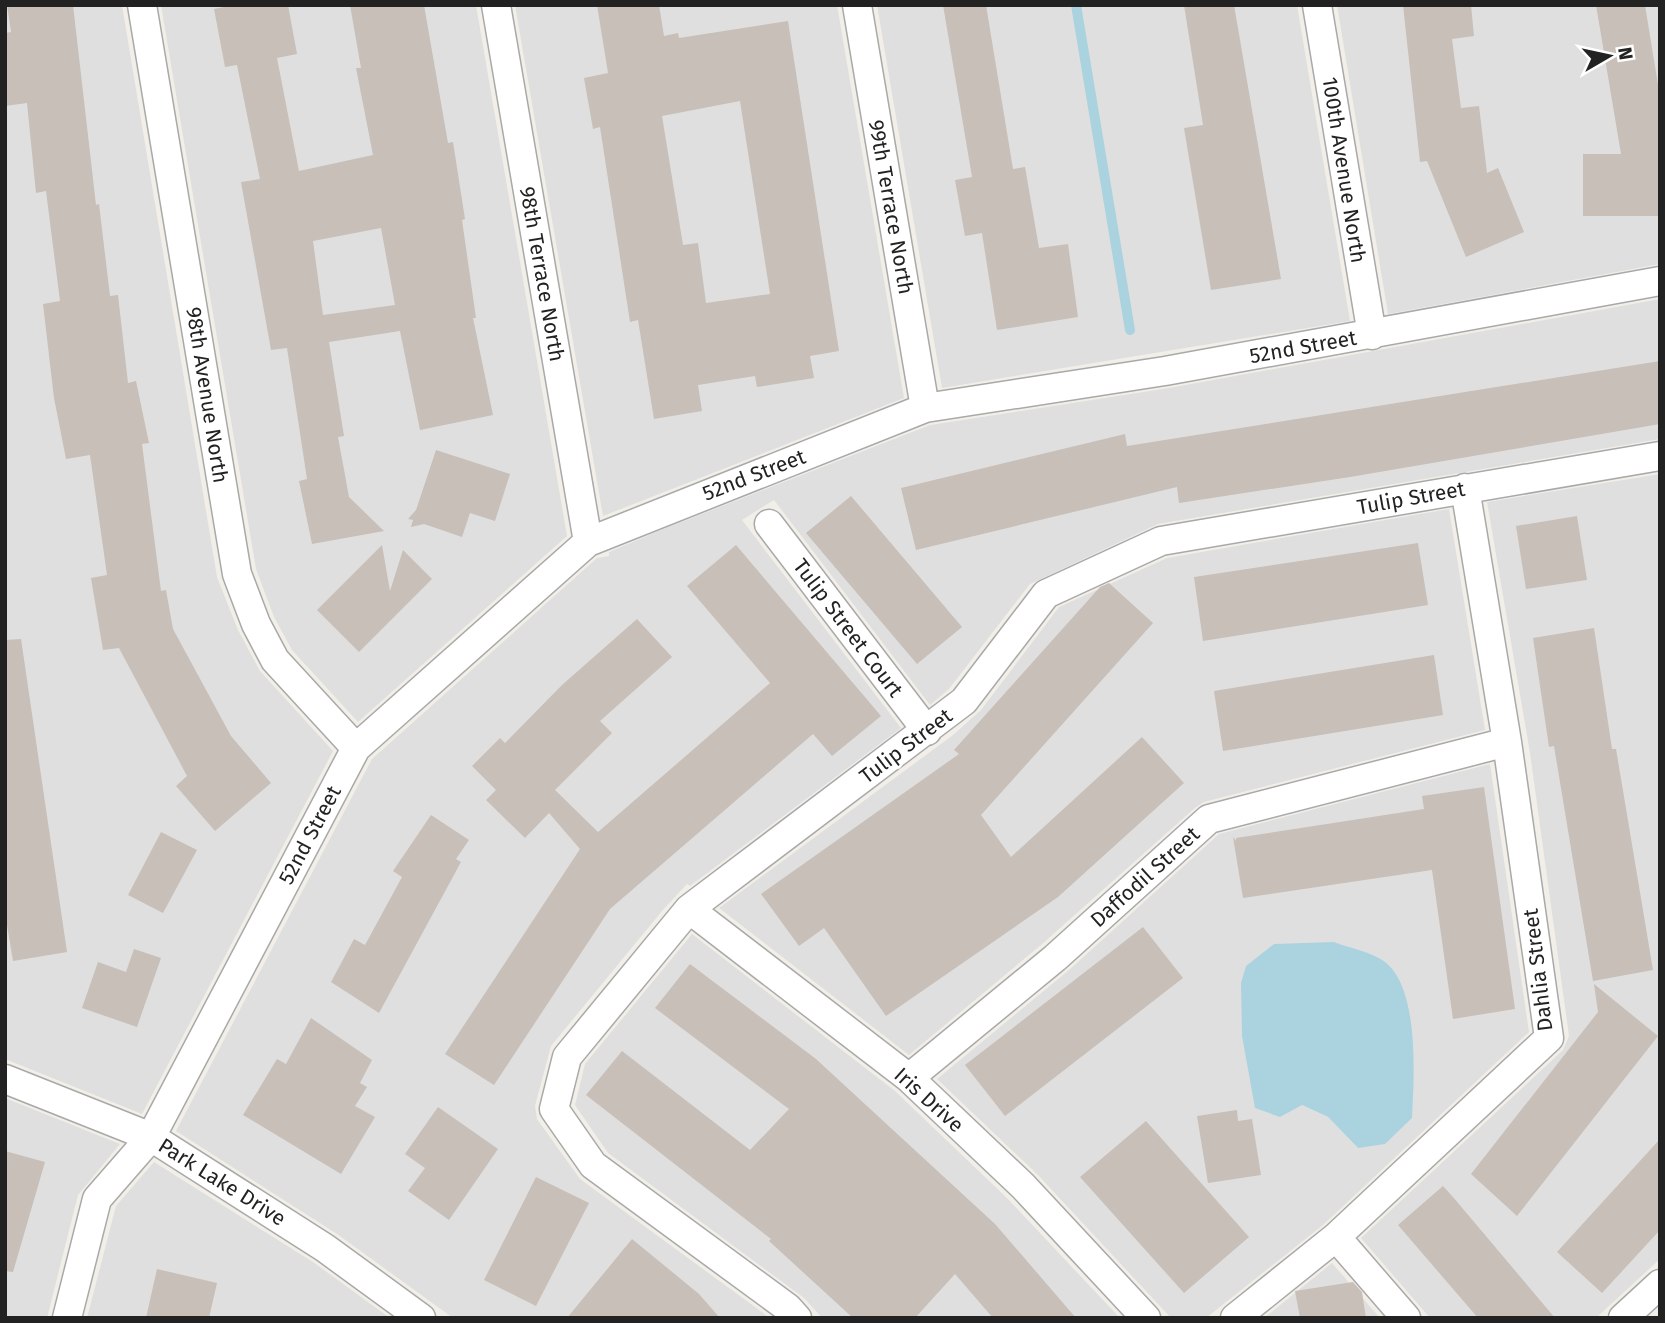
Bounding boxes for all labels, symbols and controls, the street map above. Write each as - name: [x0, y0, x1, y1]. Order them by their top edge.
- north arrow: [1574, 21, 1644, 91]
- text: N: [1613, 45, 1638, 61]
- street label: 100th Avenue North: [1316, 75, 1372, 265]
- street label: 99th Terrace North: [863, 118, 919, 296]
- street label: 98th Terrace North: [514, 184, 570, 364]
- street label: 98th Avenue North: [180, 305, 234, 485]
- street label: 52nd Street: [1248, 325, 1359, 369]
- street label: 52nd Street: [699, 443, 809, 507]
- street label: Tulip Street: [1355, 476, 1468, 520]
- street label: Tulip Street Court: [788, 554, 909, 703]
- street label: Tulip Street: [855, 702, 958, 789]
- street label: 52nd Street: [273, 781, 347, 889]
- street label: Daffodil Street: [1085, 821, 1205, 933]
- street label: Dahlia Street: [1518, 907, 1558, 1033]
- street label: Iris Drive: [889, 1062, 969, 1138]
- street label: Park Lake Drive: [153, 1132, 291, 1232]

